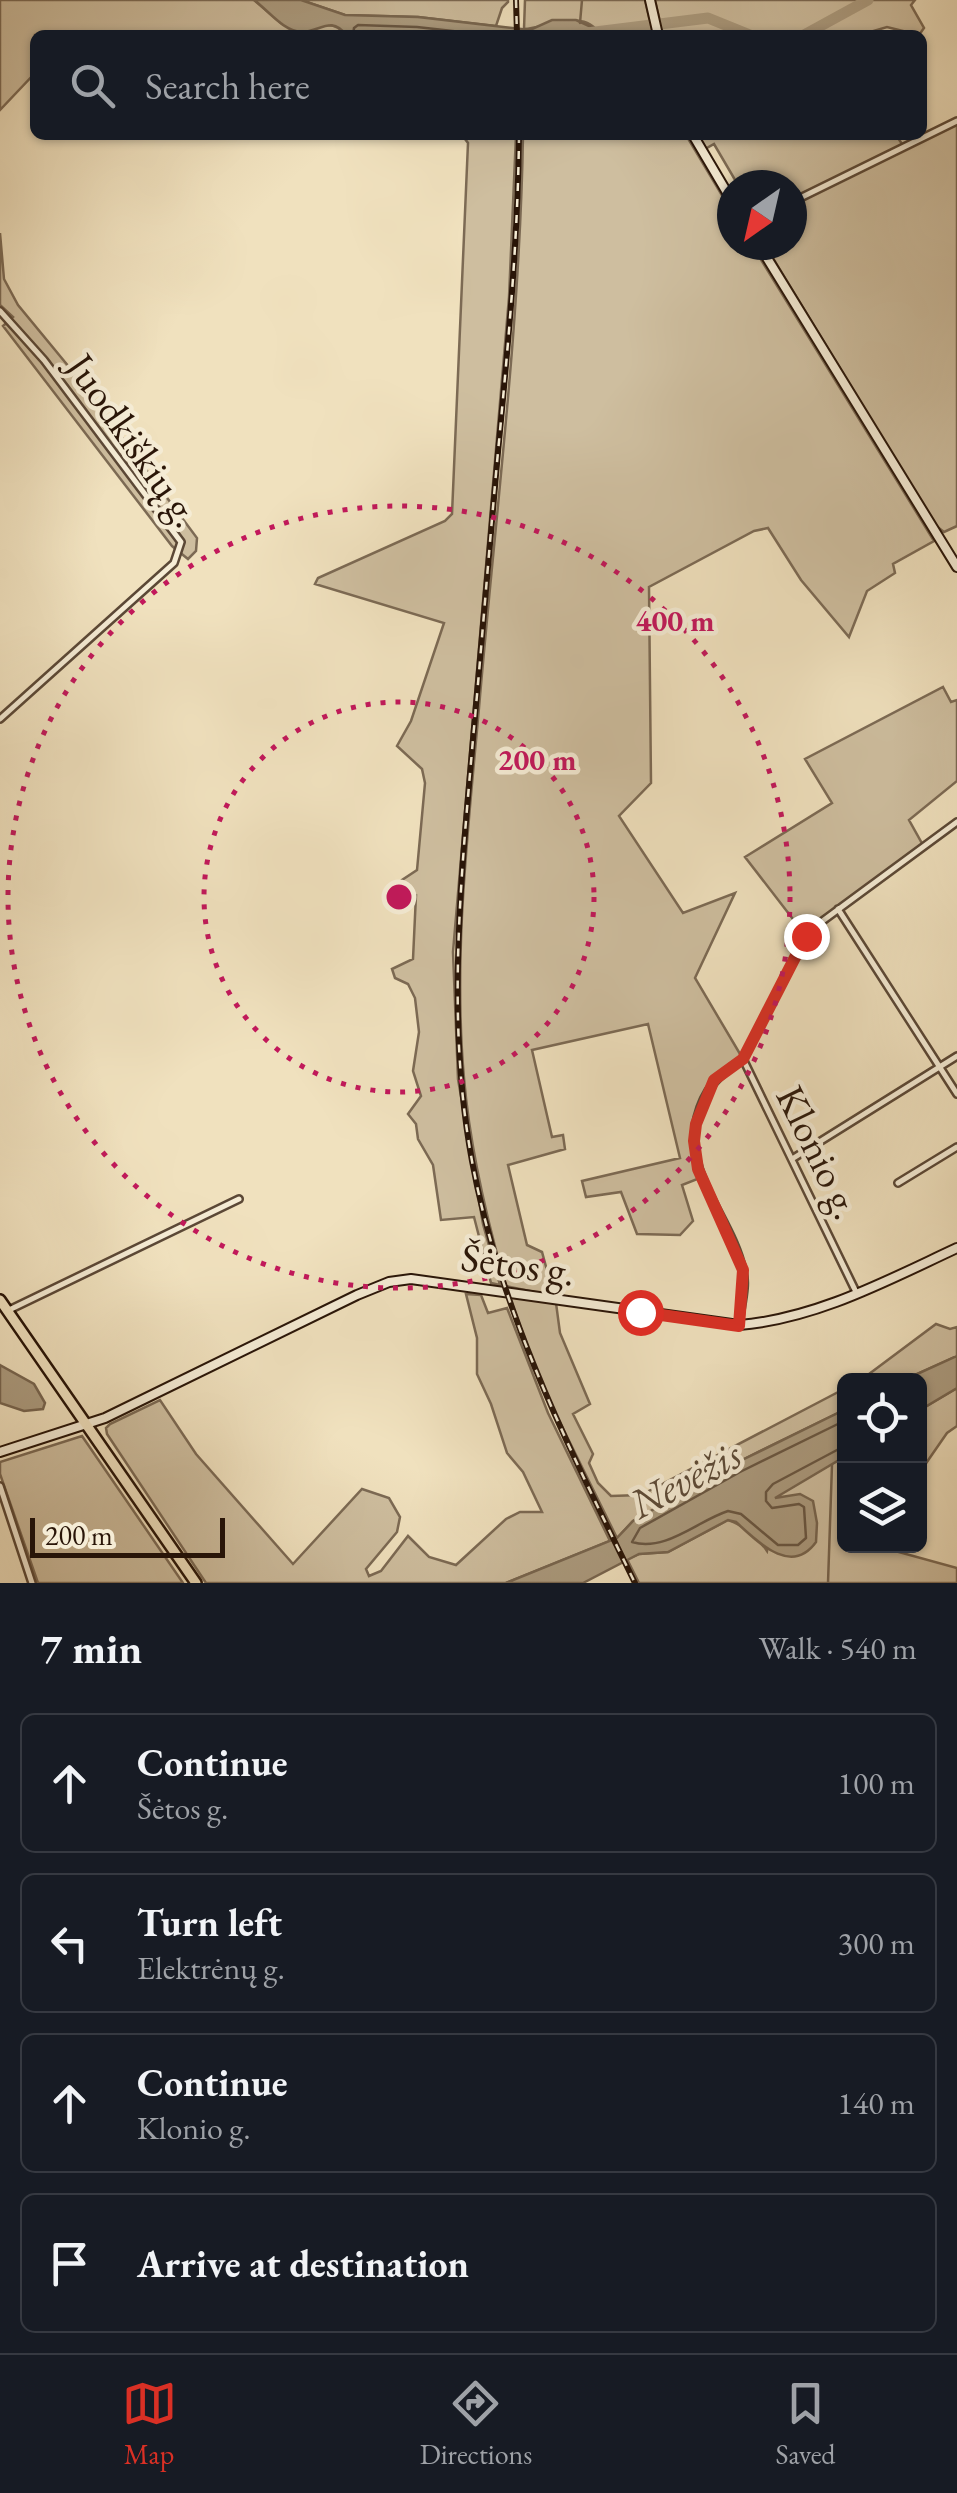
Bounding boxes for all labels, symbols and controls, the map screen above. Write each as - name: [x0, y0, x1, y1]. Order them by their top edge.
- search box: [30, 30, 927, 140]
- icon: search: [65, 58, 120, 113]
- text: Search here: [145, 61, 310, 110]
- north arrow: [717, 170, 807, 260]
- street label: Juodkiškių g.: [53, 341, 213, 537]
- text: 400 m: [636, 601, 714, 640]
- text: 200 m: [498, 740, 576, 779]
- centre of rings: [381, 879, 417, 915]
- route end: [784, 914, 830, 960]
- street label: Klonio g.: [765, 1077, 873, 1227]
- street label: Šėtos g.: [458, 1230, 578, 1298]
- route start: [618, 1290, 664, 1336]
- map controls: [837, 1373, 927, 1553]
- button: locate: [837, 1373, 927, 1463]
- water label: Nevėžis: [619, 1427, 751, 1532]
- button: layers: [837, 1463, 927, 1553]
- scale bar: [30, 1513, 225, 1558]
- text: 200 m: [45, 1517, 113, 1553]
- text: 7 min: [40, 1621, 142, 1676]
- text: Walk · 540 m: [759, 1627, 917, 1669]
- text: Continue: [137, 1738, 288, 1787]
- icon: ahead: [42, 1756, 97, 1811]
- text: 100 m: [838, 1762, 915, 1804]
- text: Šėtos g.: [137, 1787, 228, 1829]
- text: Turn left: [137, 1898, 282, 1947]
- icon: left: [42, 1916, 97, 1971]
- text: 300 m: [838, 1922, 915, 1964]
- text: Elektrėnų g.: [137, 1947, 285, 1989]
- text: Continue: [137, 2058, 288, 2107]
- icon: ahead: [42, 2076, 97, 2131]
- text: 140 m: [838, 2082, 915, 2124]
- text: Klonio g.: [137, 2107, 251, 2149]
- icon: arrive: [42, 2236, 97, 2291]
- text: Arrive at destination: [137, 2239, 469, 2288]
- tab: Map: [122, 2376, 177, 2472]
- tab: Directions: [420, 2376, 532, 2472]
- tab: Saved: [775, 2376, 835, 2472]

